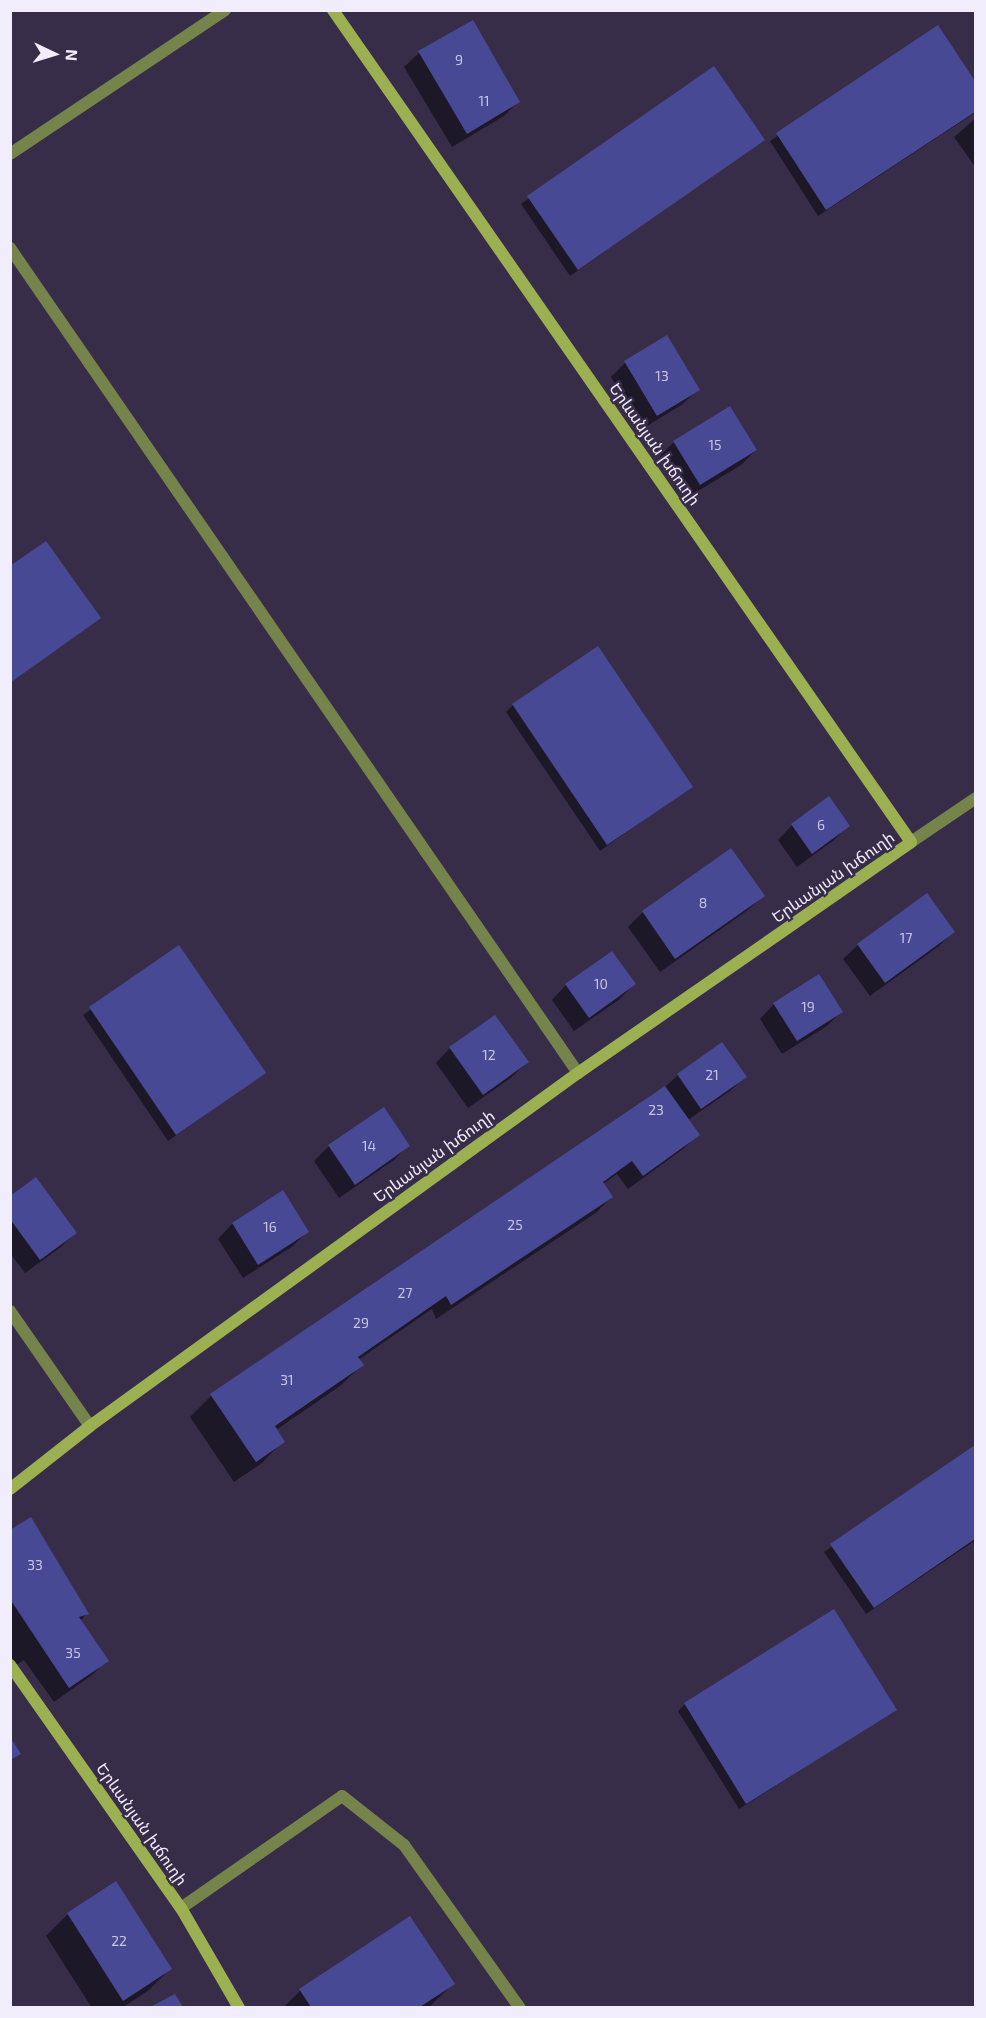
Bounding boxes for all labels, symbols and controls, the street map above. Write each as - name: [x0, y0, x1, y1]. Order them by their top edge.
- north arrow: [24, 24, 84, 84]
- text: N: [63, 49, 82, 62]
- house number: 9: [455, 52, 463, 68]
- house number: 11: [478, 93, 490, 109]
- house number: 13: [655, 368, 669, 384]
- street label: Երևանյան խճուղի: [606, 379, 704, 509]
- house number: 15: [708, 437, 722, 453]
- house number: 6: [817, 817, 825, 833]
- street label: Երևանյան խճուղի: [768, 828, 898, 926]
- house number: 8: [699, 895, 707, 911]
- house number: 17: [900, 930, 912, 946]
- house number: 10: [594, 976, 608, 992]
- house number: 19: [801, 999, 815, 1015]
- house number: 12: [482, 1047, 496, 1063]
- house number: 21: [705, 1067, 719, 1083]
- house number: 23: [648, 1102, 664, 1118]
- street label: Երևանյան խճուղի: [370, 1106, 498, 1206]
- house number: 14: [362, 1138, 376, 1154]
- house number: 25: [507, 1217, 523, 1233]
- house number: 16: [263, 1219, 277, 1235]
- house number: 27: [397, 1285, 413, 1301]
- house number: 29: [353, 1315, 369, 1331]
- house number: 31: [280, 1372, 294, 1388]
- house number: 33: [27, 1557, 43, 1573]
- house number: 35: [65, 1645, 81, 1661]
- street label: Երևանյան խճուղի: [93, 1759, 191, 1889]
- house number: 22: [111, 1933, 127, 1949]

